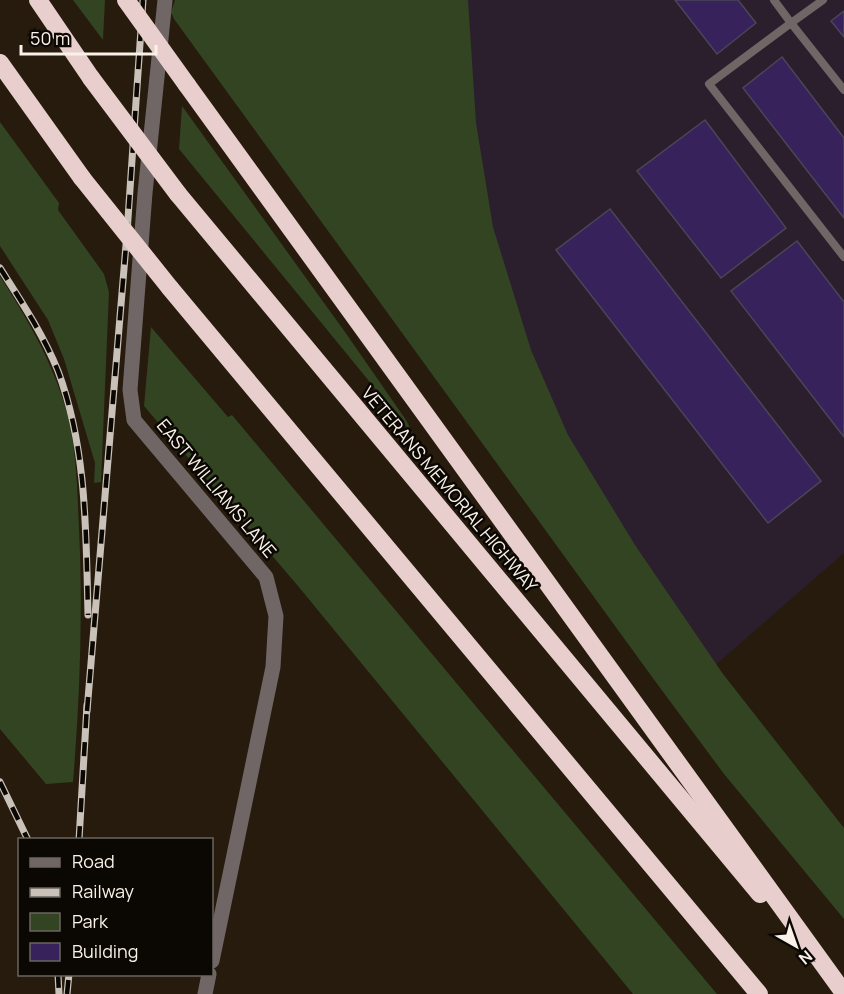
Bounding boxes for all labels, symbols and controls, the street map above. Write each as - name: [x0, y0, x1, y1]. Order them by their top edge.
- scale bar: [21, 18, 156, 56]
- text: 50 m: [30, 26, 70, 50]
- street label: VETERANS MEMORIAL HIGHWAY: [357, 381, 544, 598]
- street label: EAST WILLIAMS LANE: [152, 414, 282, 562]
- legend: [18, 838, 213, 976]
- text: Road: [72, 849, 115, 873]
- text: Railway: [72, 879, 134, 903]
- text: Park: [72, 909, 109, 933]
- north arrow: [766, 916, 826, 976]
- text: Building: [72, 939, 138, 963]
- text: N: [794, 945, 817, 970]

